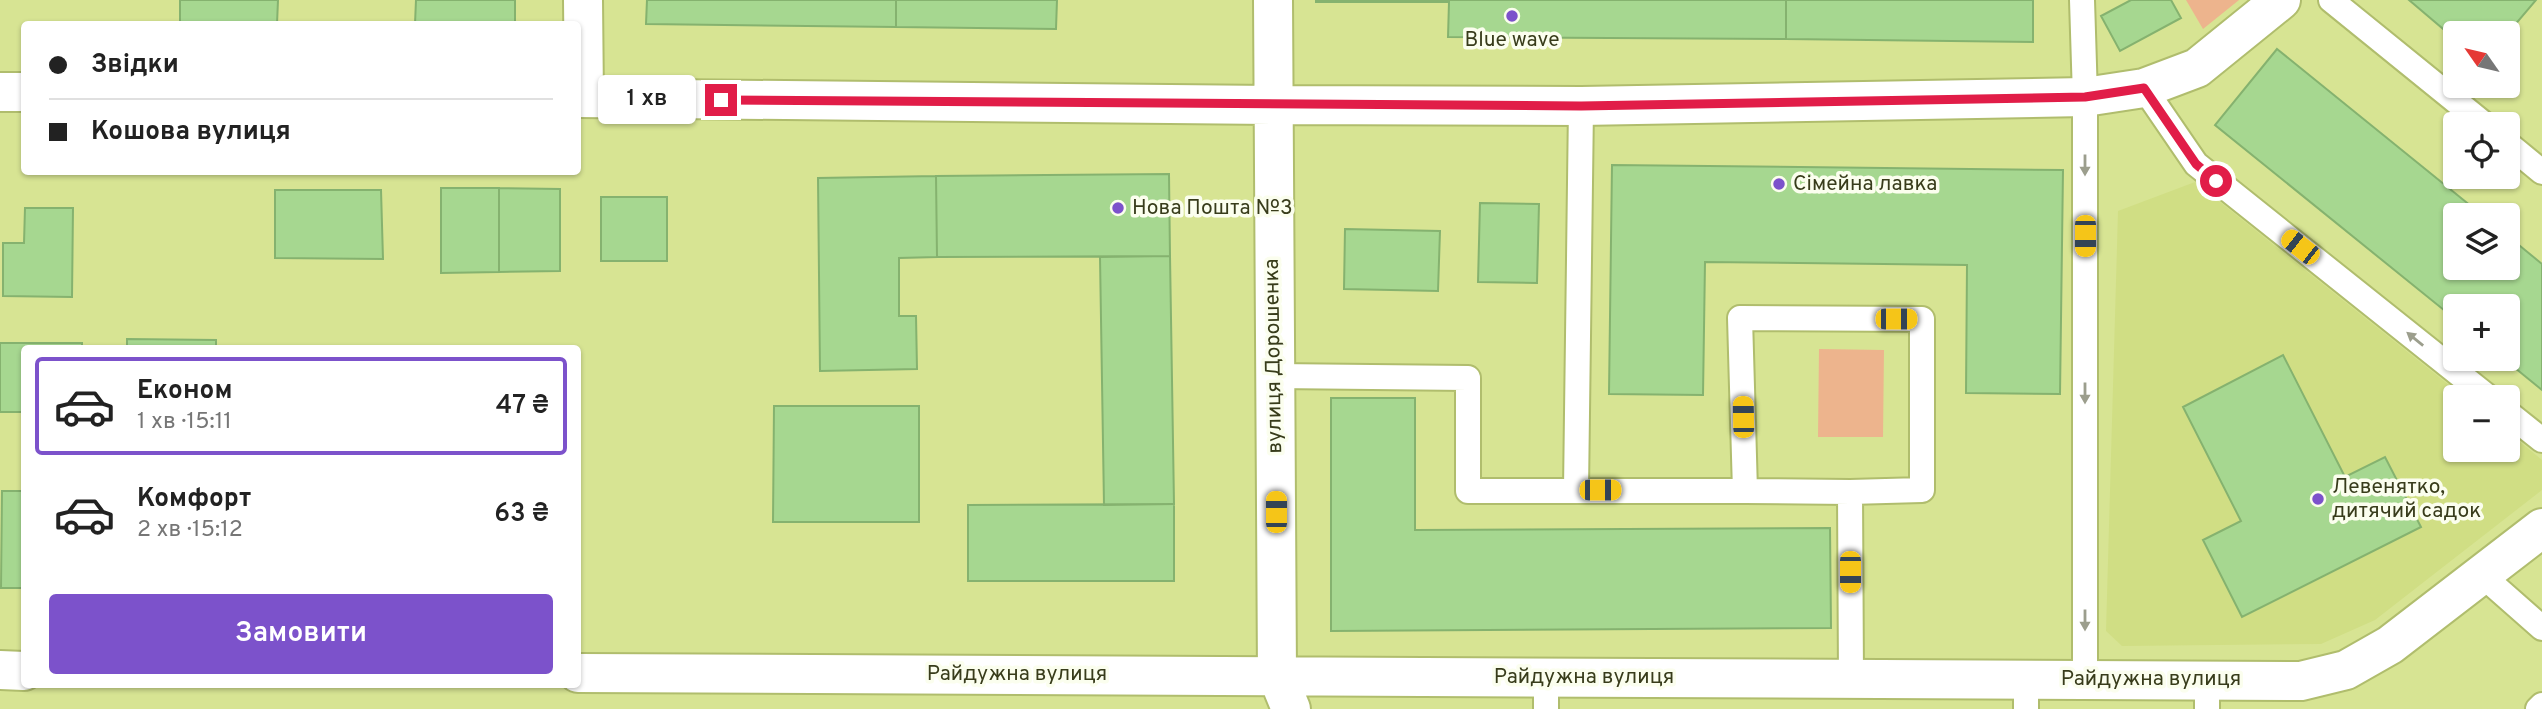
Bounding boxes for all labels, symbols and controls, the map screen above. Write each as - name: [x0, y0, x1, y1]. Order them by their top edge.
- marker: Blue wave: [1504, 8, 1520, 24]
- north arrow: [2443, 21, 2520, 98]
- map controls: [2443, 21, 2520, 462]
- place label: Blue wave: [1465, 27, 1559, 54]
- text: Звідки: [91, 49, 179, 82]
- callout: 1 хв: [598, 76, 696, 124]
- route end: [705, 84, 737, 116]
- text: 1 хв: [627, 85, 667, 114]
- button: locate: [2443, 112, 2520, 189]
- text: Кошова вулиця: [91, 116, 291, 149]
- one-way arrow: [2079, 154, 2091, 176]
- route start: [2200, 165, 2232, 197]
- place label: Сімейна лавка: [1793, 171, 1937, 198]
- marker: Сімейна лавка: [1771, 176, 1787, 192]
- place label: Нова Пошта №3: [1132, 195, 1293, 222]
- marker: Нова Пошта №3: [1110, 200, 1126, 216]
- button: layers: [2443, 203, 2520, 280]
- car: [2075, 215, 2096, 257]
- car: [2277, 226, 2324, 268]
- street label: вулиця Дорошенка: [1259, 258, 1289, 454]
- button: +: [2443, 294, 2520, 371]
- car: [1876, 309, 1918, 330]
- one-way arrow: [2407, 332, 2425, 347]
- icon: car: [53, 375, 116, 438]
- text: Економ: [137, 375, 232, 408]
- one-way arrow: [2079, 382, 2091, 404]
- button: −: [2443, 385, 2520, 462]
- text: 47 ₴: [496, 390, 549, 423]
- car: [1733, 396, 1754, 438]
- text: 1 хв · 15:11: [137, 408, 232, 437]
- place label: Левенятко, дитячий садок: [2332, 474, 2481, 525]
- car: [1580, 480, 1622, 501]
- icon: car: [53, 483, 116, 546]
- text: Комфорт: [137, 483, 251, 516]
- car: [1266, 491, 1287, 533]
- marker: Левенятко, дитячий садок: [2310, 491, 2326, 507]
- text: 63 ₴: [494, 498, 549, 531]
- text: 2 хв · 15:12: [137, 516, 243, 545]
- car: [1840, 551, 1861, 593]
- button: Замовити: [49, 594, 553, 674]
- one-way arrow: [2079, 609, 2091, 631]
- street label: Райдужна вулиця: [927, 661, 1107, 688]
- street label: Райдужна вулиця: [1494, 664, 1674, 691]
- street label: Райдужна вулиця: [2061, 666, 2241, 693]

